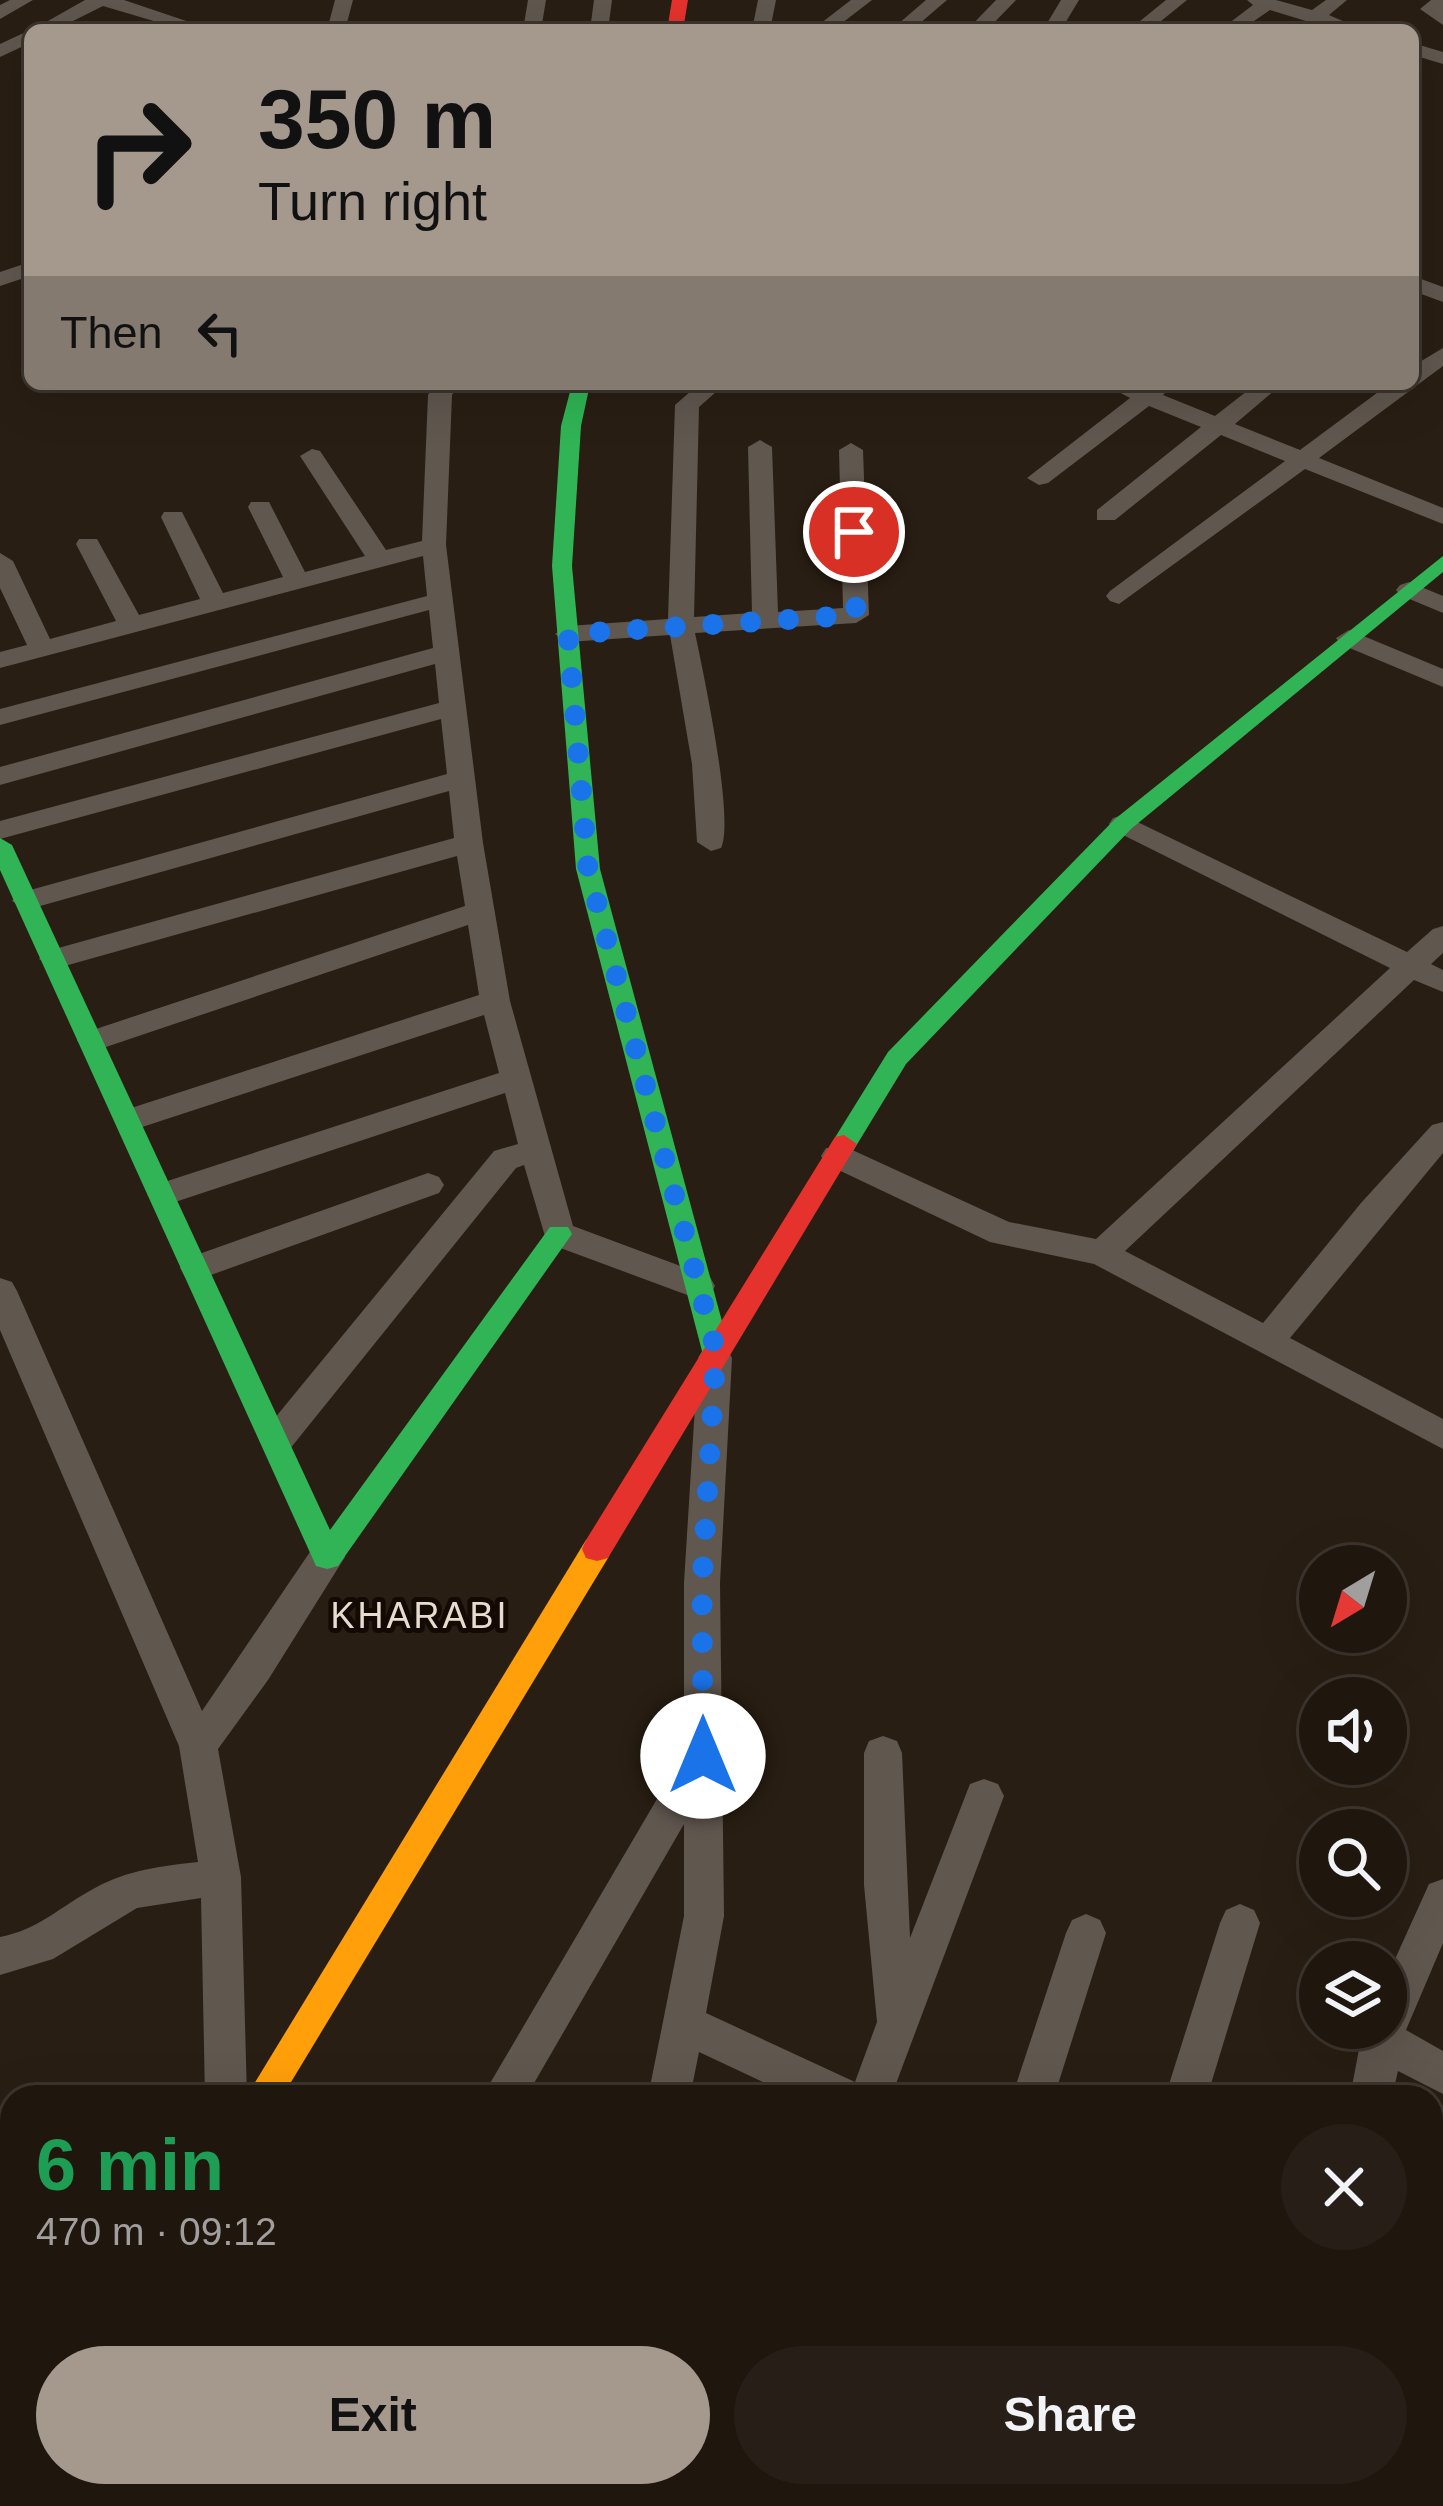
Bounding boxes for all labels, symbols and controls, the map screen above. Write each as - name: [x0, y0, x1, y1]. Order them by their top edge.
- icon: right: [60, 72, 216, 228]
- text: 350 m: [258, 72, 496, 166]
- text: Turn right: [258, 171, 487, 231]
- icon: left: [187, 300, 253, 366]
- text: Then: [60, 307, 163, 358]
- pin: [803, 481, 905, 583]
- icon: arrive: [821, 499, 887, 565]
- north arrow: [1299, 1545, 1407, 1653]
- map controls: [1299, 1545, 1407, 2049]
- district label: KHARABI: [330, 1595, 510, 1636]
- button: sound: [1299, 1677, 1407, 1785]
- position arrow: [640, 1693, 766, 1819]
- button: search: [1299, 1809, 1407, 1917]
- button: layers: [1299, 1941, 1407, 2049]
- button: close: [1281, 2124, 1407, 2250]
- text: 6 min: [36, 2125, 224, 2205]
- text: 470 m · 09:12: [36, 2210, 277, 2253]
- button: Exit: [36, 2346, 710, 2484]
- button: Share: [734, 2346, 1407, 2484]

